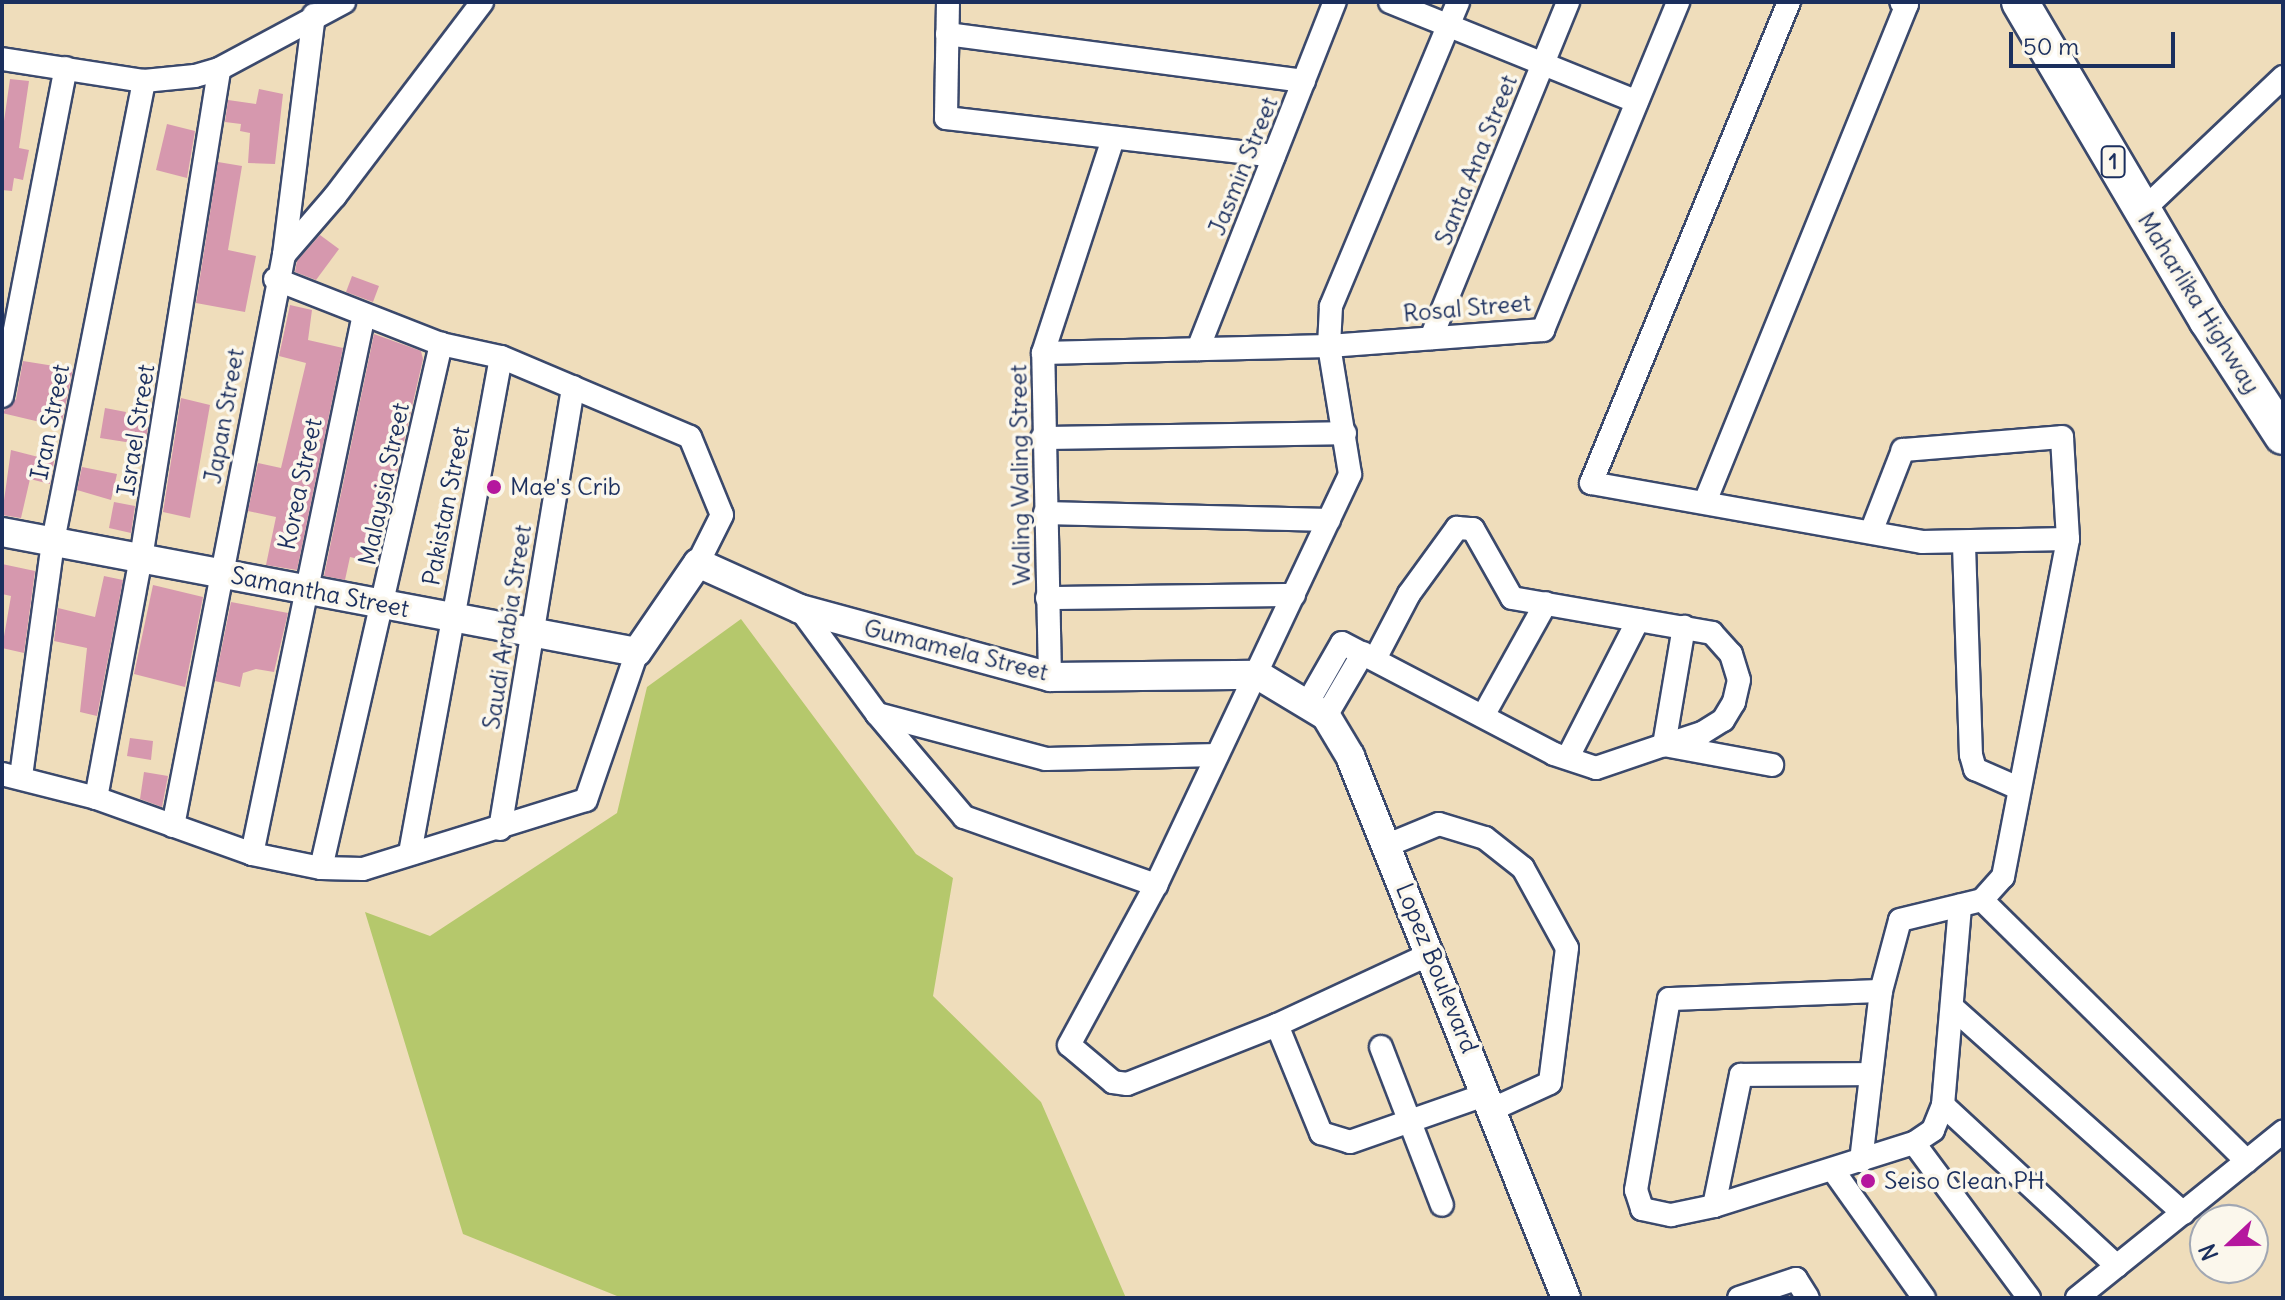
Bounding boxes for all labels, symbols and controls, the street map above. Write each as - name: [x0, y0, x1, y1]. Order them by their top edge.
- scale bar: [2013, 16, 2179, 66]
- text: 50 m: [2023, 31, 2079, 61]
- street label: Santa Ana Street: [1429, 71, 1523, 249]
- street label: Jasmin Street: [1202, 93, 1284, 239]
- road number: 1: [2099, 144, 2127, 180]
- street label: Maharlika Highway: [2132, 207, 2266, 399]
- street label: Rosal Street: [1402, 288, 1532, 328]
- street label: Japan Street: [198, 346, 250, 486]
- street label: Iran Street: [25, 362, 75, 482]
- street label: Israel Street: [111, 362, 161, 498]
- street label: Waling Waling Street: [1004, 364, 1036, 586]
- street label: Malaysia Street: [353, 400, 415, 568]
- street label: Korea Street: [272, 416, 328, 552]
- street label: Pakistan Street: [416, 424, 476, 588]
- place label: Mae's Crib: [510, 473, 621, 501]
- marker: Mae's Crib: [485, 478, 503, 496]
- street label: Saudi Arabia Street: [477, 523, 537, 731]
- street label: Samantha Street: [228, 561, 412, 623]
- street label: Gumamela Street: [861, 613, 1051, 687]
- street label: Lopez Boulevard: [1390, 879, 1484, 1057]
- place label: Seiso Clean PH: [1884, 1167, 2045, 1195]
- marker: Seiso Clean PH: [1859, 1172, 1877, 1190]
- north arrow: [2189, 1204, 2269, 1284]
- text: N: [2193, 1240, 2224, 1265]

